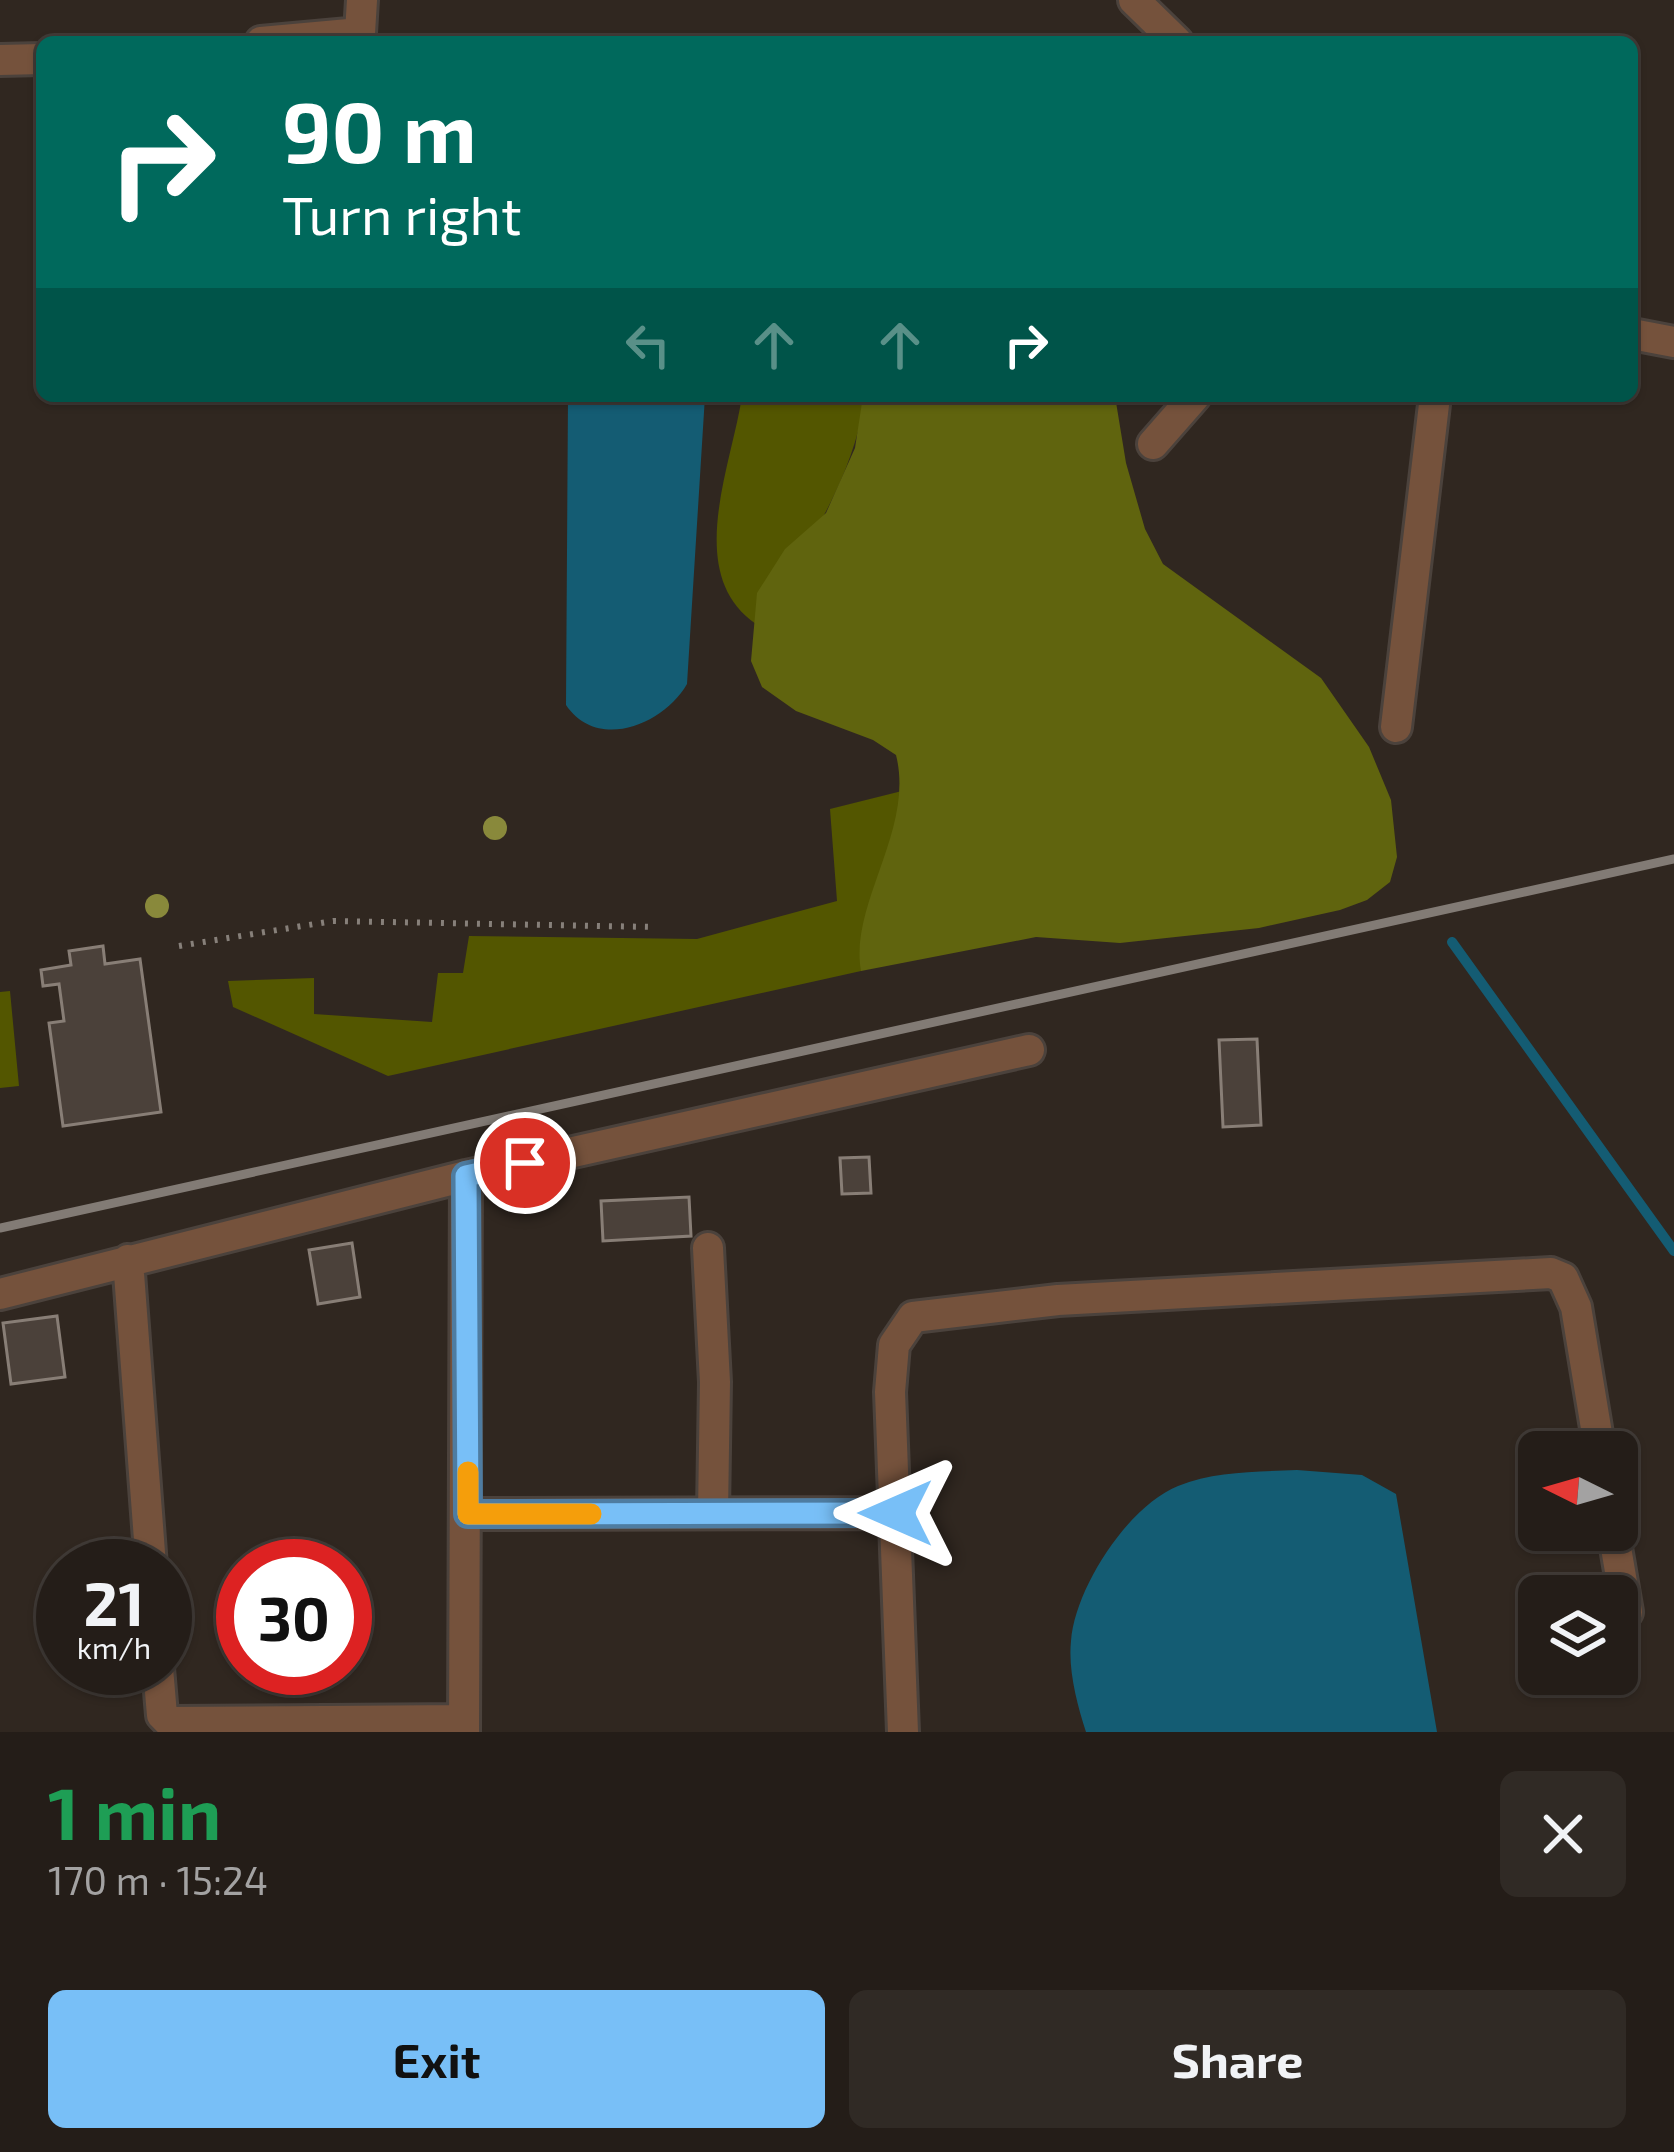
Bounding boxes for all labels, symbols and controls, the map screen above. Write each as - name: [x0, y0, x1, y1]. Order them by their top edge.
- text: 90 m: [282, 79, 477, 180]
- icon: right: [84, 84, 240, 240]
- text: Turn right: [282, 181, 522, 246]
- icon: left: [615, 312, 681, 378]
- icon: ahead: [741, 312, 807, 378]
- icon: ahead: [867, 312, 933, 378]
- icon: right: [993, 312, 1059, 378]
- pin: [474, 1112, 576, 1214]
- icon: arrive: [492, 1130, 558, 1196]
- north arrow: [1518, 1431, 1638, 1551]
- map controls: [1518, 1431, 1638, 1695]
- position arrow: [833, 1450, 959, 1576]
- speed limit sign: 30: [216, 1539, 372, 1695]
- text: 21: [84, 1566, 144, 1638]
- button: layers: [1518, 1575, 1638, 1695]
- text: km/h: [77, 1629, 151, 1665]
- text: 1 min: [48, 1768, 221, 1854]
- button: close: [1500, 1771, 1626, 1897]
- text: 170 m · 15:24: [48, 1856, 268, 1903]
- button: Exit: [48, 1990, 825, 2128]
- button: Share: [849, 1990, 1626, 2128]

